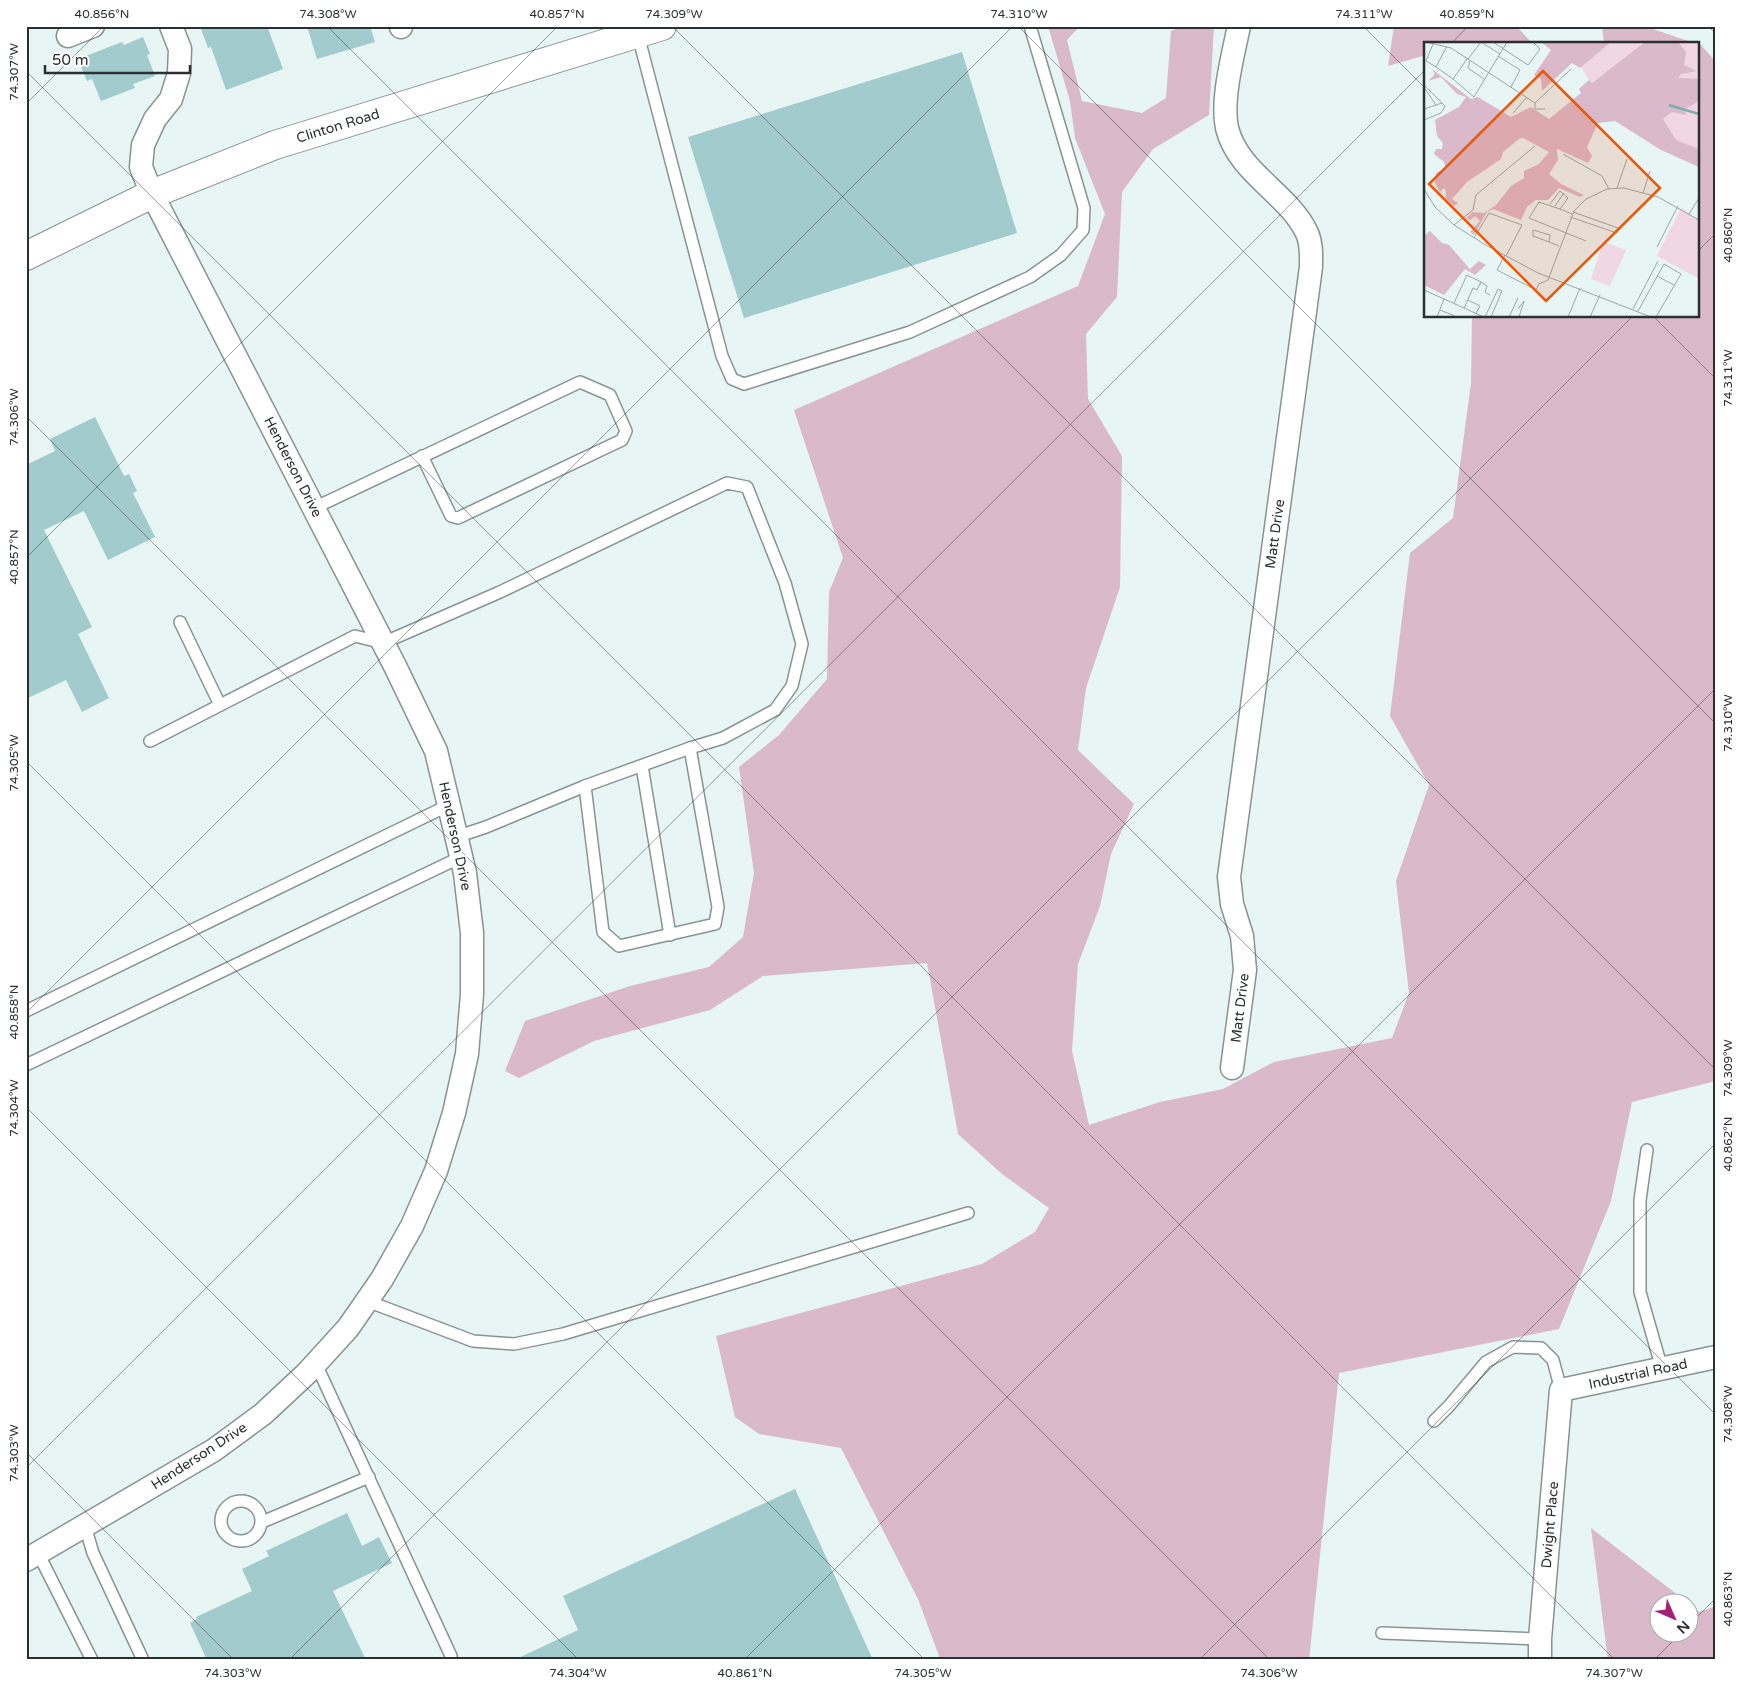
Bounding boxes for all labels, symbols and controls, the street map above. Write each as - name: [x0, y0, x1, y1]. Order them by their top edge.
- text: 40.856°N: [75, 7, 129, 21]
- text: 74.308°W: [299, 7, 357, 21]
- text: 40.857°N: [529, 7, 585, 21]
- text: 74.309°W: [645, 7, 703, 21]
- text: 74.310°W: [990, 7, 1048, 21]
- text: 74.311°W: [1335, 7, 1393, 21]
- text: 40.859°N: [1440, 7, 1494, 21]
- scale bar: [45, 42, 190, 74]
- inset map: [1424, 42, 1700, 318]
- text: 74.307°W: [7, 43, 21, 101]
- text: 50 m: [52, 51, 89, 69]
- street label: Clinton Road: [294, 105, 382, 147]
- text: 40.860°N: [1721, 208, 1735, 262]
- text: 74.311°W: [1721, 349, 1735, 407]
- text: 74.306°W: [7, 388, 21, 446]
- street label: Henderson Drive: [260, 414, 326, 520]
- street label: Matt Drive: [1262, 498, 1288, 570]
- text: 40.857°N: [7, 529, 21, 585]
- text: 74.310°W: [1721, 694, 1735, 752]
- text: 74.305°W: [7, 734, 21, 792]
- street label: Henderson Drive: [435, 780, 475, 892]
- street label: Matt Drive: [1227, 972, 1253, 1044]
- text: 40.858°N: [7, 985, 21, 1039]
- text: 74.309°W: [1721, 1039, 1735, 1097]
- text: 74.304°W: [7, 1079, 21, 1137]
- text: 40.862°N: [1721, 1117, 1735, 1171]
- street label: Industrial Road: [1587, 1355, 1689, 1393]
- text: 74.308°W: [1721, 1385, 1735, 1443]
- street label: Henderson Drive: [148, 1419, 250, 1493]
- text: 74.303°W: [7, 1424, 21, 1482]
- street label: Dwight Place: [1538, 1481, 1562, 1569]
- text: 40.863°N: [1721, 1572, 1735, 1626]
- north arrow: [1650, 1594, 1700, 1644]
- text: N: [1673, 1617, 1693, 1637]
- text: 74.303°W: [204, 1666, 262, 1680]
- text: 74.304°W: [549, 1666, 607, 1680]
- text: 40.861°N: [718, 1666, 772, 1680]
- text: 74.305°W: [894, 1666, 952, 1680]
- text: 74.306°W: [1240, 1666, 1298, 1680]
- text: 74.307°W: [1585, 1666, 1643, 1680]

